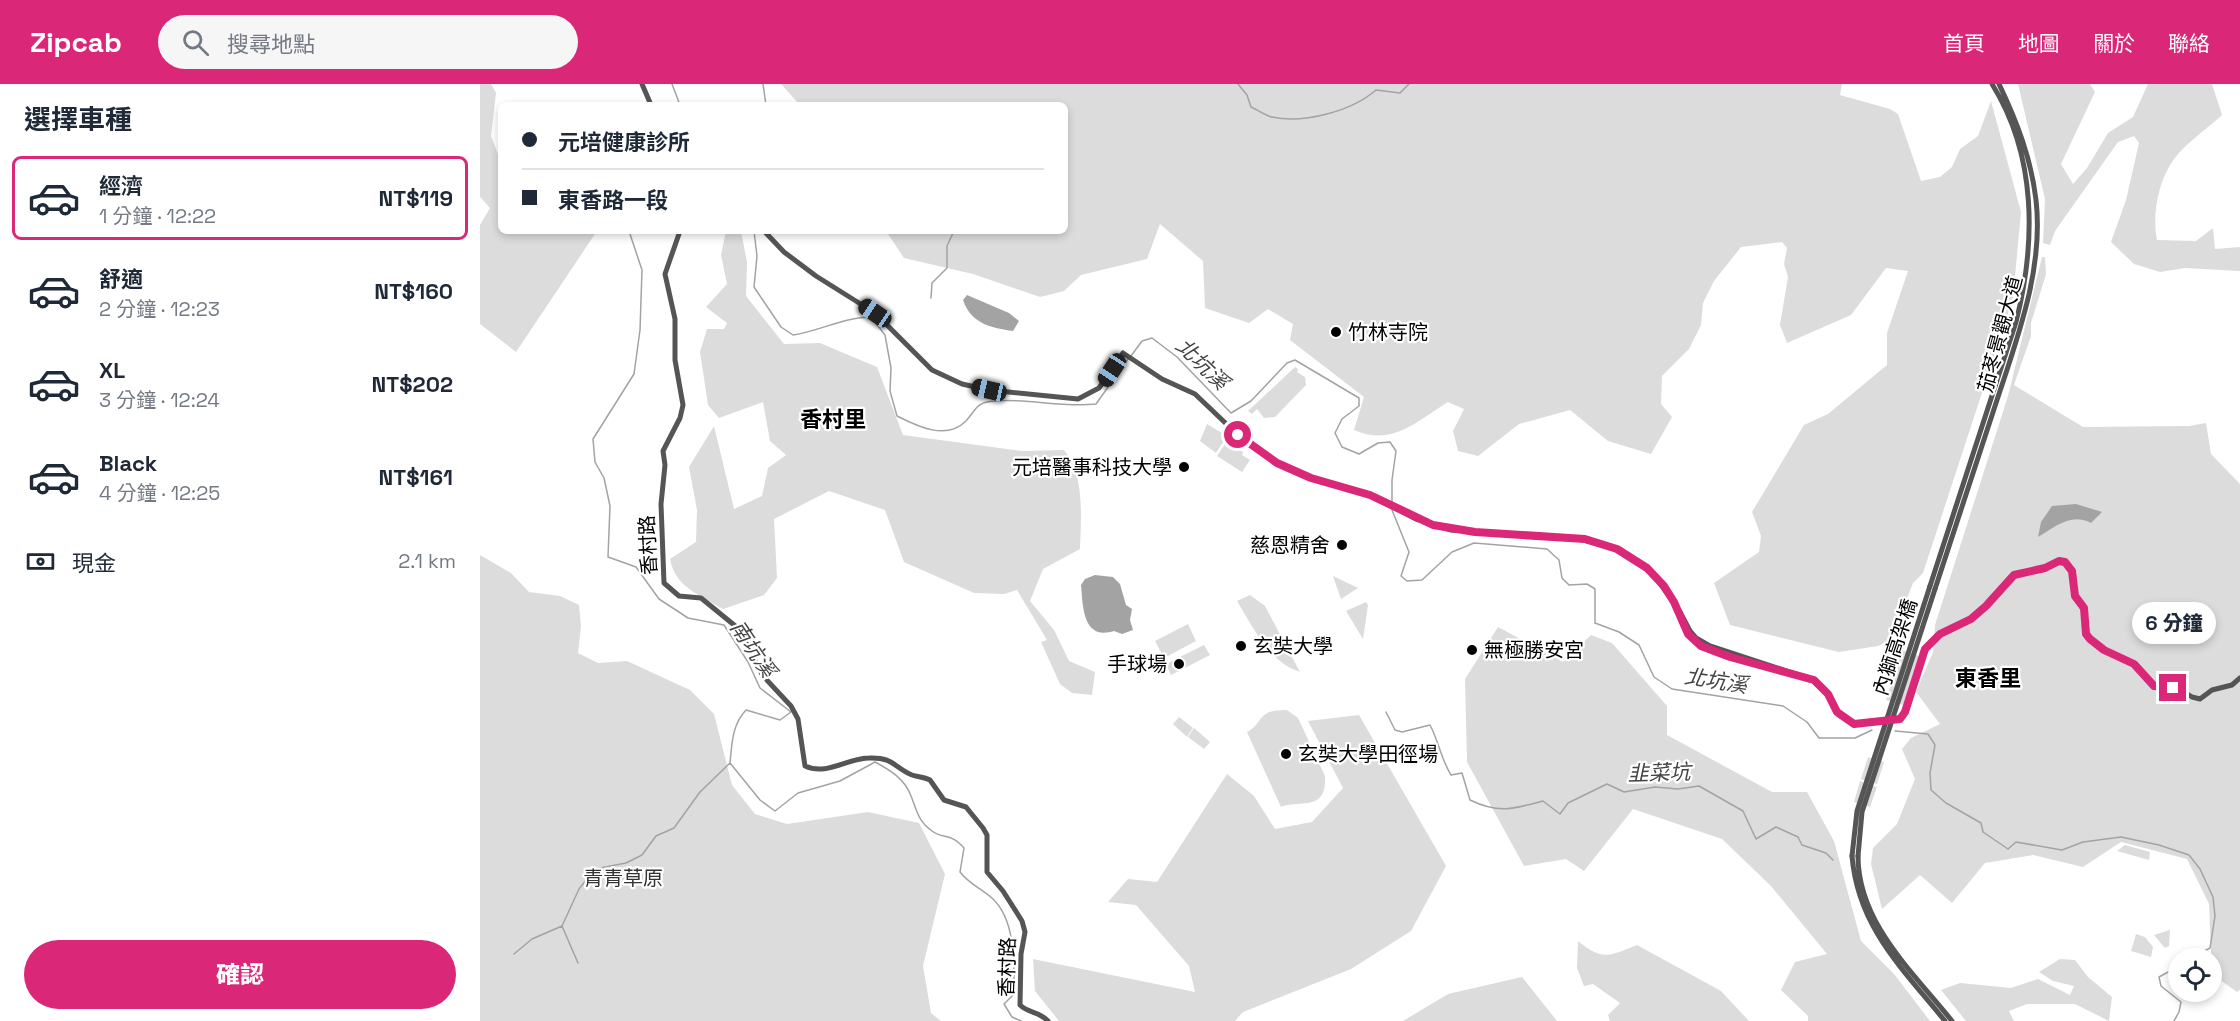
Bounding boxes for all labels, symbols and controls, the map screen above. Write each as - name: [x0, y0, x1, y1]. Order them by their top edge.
- search box: [158, 15, 578, 69]
- text: Zipcab: [30, 24, 122, 60]
- icon: search: [179, 26, 212, 59]
- text: 搜尋地點: [227, 30, 315, 58]
- text: 首頁: [1943, 30, 1985, 57]
- text: 地圖: [2018, 30, 2060, 57]
- text: 關於: [2093, 30, 2135, 57]
- text: 聯絡: [2168, 30, 2210, 57]
- text: 選擇車種: [24, 102, 132, 137]
- text: 元培健康診所: [558, 128, 690, 156]
- icon: car: [27, 171, 81, 225]
- text: 經濟: [99, 172, 143, 200]
- text: NT$119: [379, 184, 453, 212]
- text: 東香路一段: [558, 186, 668, 214]
- text: 1 分鐘 · 12:22: [99, 203, 216, 229]
- icon: car: [27, 264, 81, 318]
- text: 舒適: [99, 265, 143, 293]
- street label: 茄苳景觀大道: [1972, 273, 2028, 395]
- text: NT$160: [374, 277, 453, 305]
- car: [855, 295, 895, 331]
- text: 2 分鐘 · 12:23: [99, 296, 220, 322]
- place label: 竹林寺院: [1348, 319, 1428, 345]
- marker: 竹林寺院: [1329, 325, 1343, 339]
- water label: 北坑溪: [1170, 332, 1237, 397]
- car: [1095, 350, 1129, 390]
- text: XL: [99, 356, 125, 384]
- icon: car: [27, 357, 81, 411]
- text: NT$202: [372, 370, 453, 398]
- car: [969, 377, 1009, 403]
- text: 3 分鐘 · 12:24: [99, 387, 220, 413]
- district label: 香村里: [800, 405, 866, 433]
- route start: [1224, 421, 1251, 448]
- text: Black: [99, 449, 157, 477]
- icon: car: [27, 450, 81, 504]
- place label: 元培醫事科技大學: [1012, 454, 1172, 480]
- marker: 元培醫事科技大學: [1177, 460, 1191, 474]
- text: NT$161: [379, 463, 453, 491]
- text: 4 分鐘 · 12:25: [99, 480, 220, 506]
- street label: 香村路: [633, 514, 663, 576]
- place label: 慈恩精舍: [1250, 532, 1330, 558]
- marker: 慈恩精舍: [1335, 538, 1349, 552]
- icon: cash: [24, 545, 57, 578]
- text: 2.1 km: [398, 548, 456, 574]
- text: 現金: [72, 549, 116, 577]
- street label: 內獅高架橋: [1867, 595, 1923, 699]
- callout: 6 分鐘: [2131, 601, 2215, 643]
- text: 6 分鐘: [2145, 610, 2203, 636]
- water label: 南坑溪: [725, 615, 784, 685]
- place label: 玄奘大學: [1253, 633, 1333, 659]
- place label: 無極勝安宮: [1484, 637, 1584, 663]
- marker: 玄奘大學: [1234, 639, 1248, 653]
- marker: 無極勝安宮: [1465, 643, 1479, 657]
- place label: 手球場: [1107, 651, 1167, 677]
- marker: 手球場: [1172, 657, 1186, 671]
- water label: 北坑溪: [1683, 662, 1752, 699]
- district label: 東香里: [1955, 664, 2021, 692]
- route end: [2159, 674, 2186, 701]
- place label: 玄奘大學田徑場: [1298, 741, 1438, 767]
- marker: 玄奘大學田徑場: [1279, 747, 1293, 761]
- water label: 韭菜坑: [1627, 758, 1694, 787]
- park label: 青青草原: [583, 865, 663, 891]
- street label: 香村路: [993, 937, 1021, 997]
- button: 確認: [24, 940, 456, 1009]
- map controls: [2168, 948, 2222, 1002]
- button: locate: [2168, 948, 2222, 1002]

